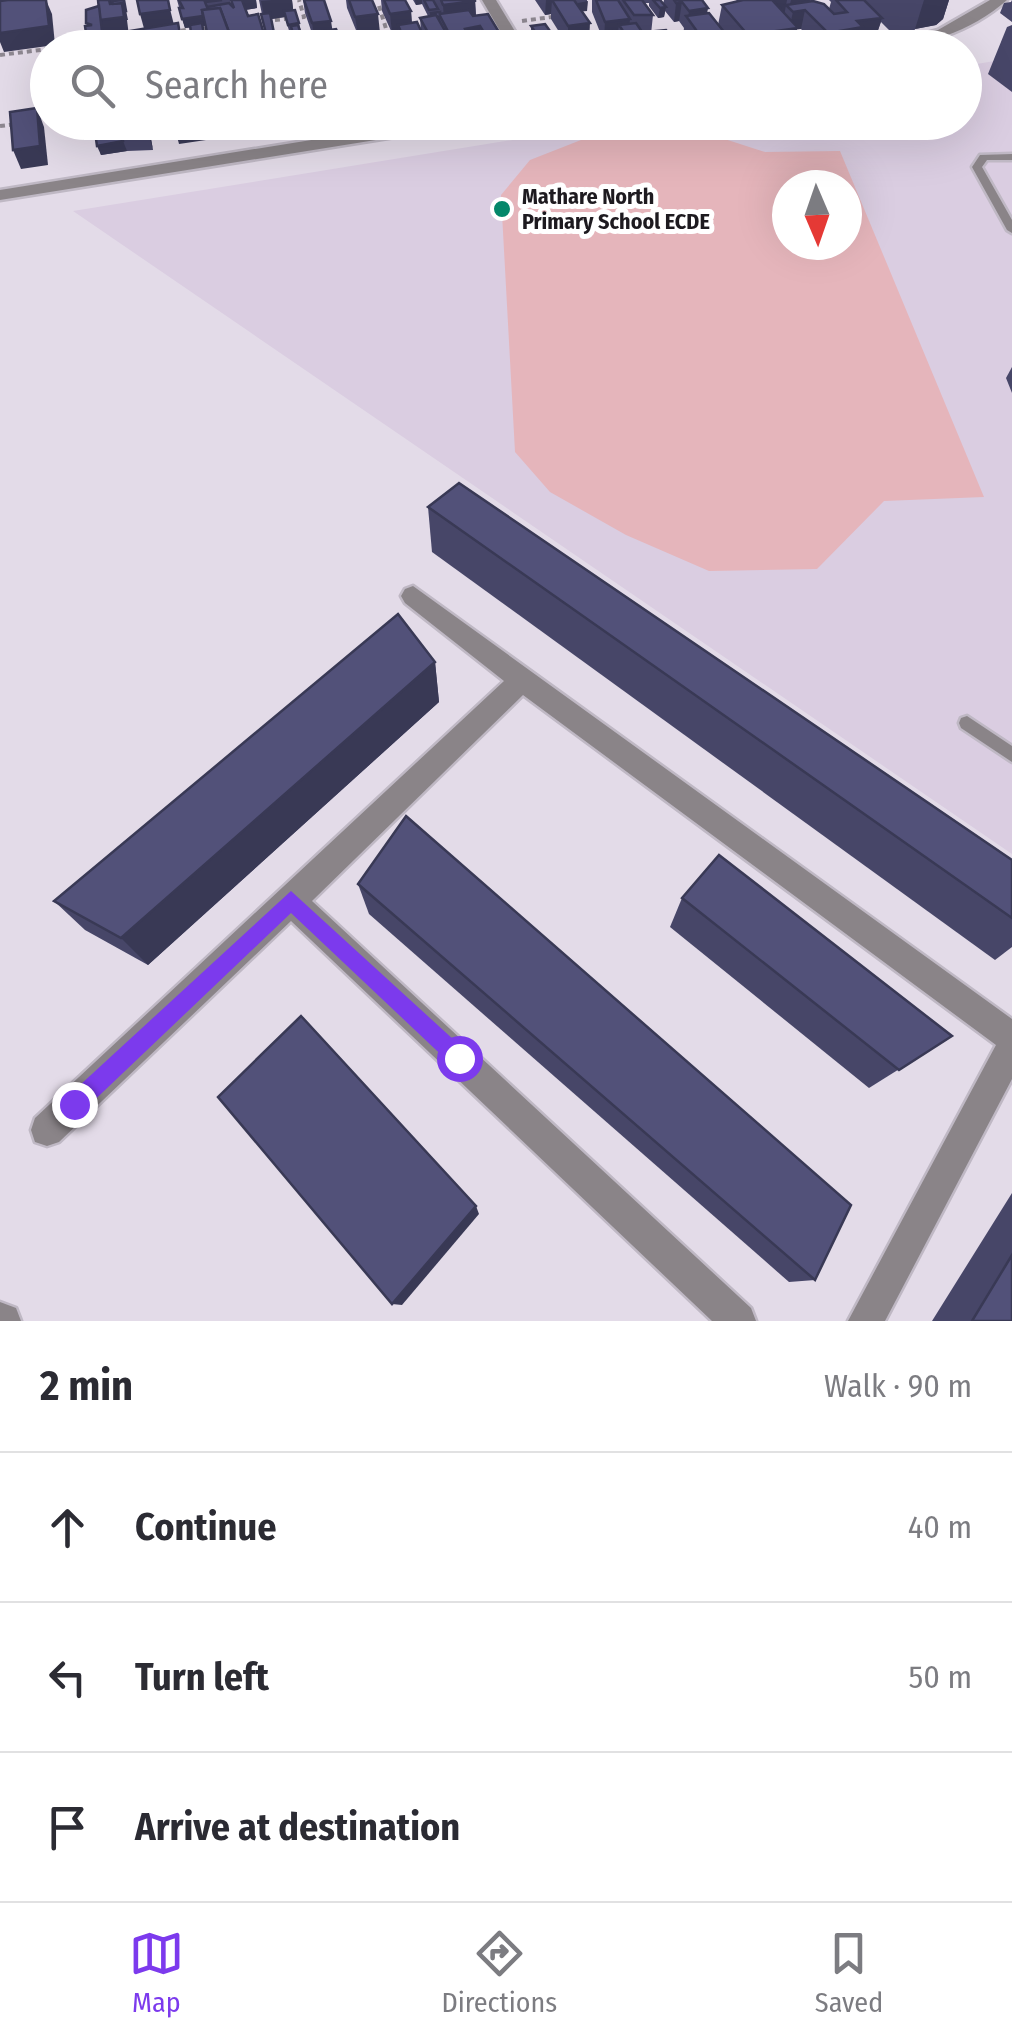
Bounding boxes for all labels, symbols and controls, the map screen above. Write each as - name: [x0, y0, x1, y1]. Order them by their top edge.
- search box: [30, 30, 982, 140]
- icon: search: [65, 58, 120, 113]
- text: Search here: [145, 62, 328, 108]
- north arrow: [772, 170, 862, 260]
- place label: Mathare North Primary School ECDE: [522, 183, 710, 235]
- marker: Mathare North Primary School ECDE: [491, 198, 513, 220]
- route start: [437, 1036, 483, 1082]
- route end: [52, 1082, 98, 1128]
- text: 2 min: [40, 1361, 133, 1411]
- text: Walk · 90 m: [824, 1367, 972, 1405]
- icon: ahead: [40, 1500, 95, 1555]
- text: Continue: [135, 1504, 276, 1550]
- text: 40 m: [908, 1508, 972, 1546]
- icon: left: [40, 1650, 95, 1705]
- text: Turn left: [135, 1654, 269, 1700]
- text: 50 m: [909, 1658, 972, 1696]
- icon: arrive: [40, 1800, 95, 1855]
- text: Arrive at destination: [135, 1804, 460, 1850]
- tab: Map: [129, 1926, 184, 2019]
- tab: Directions: [441, 1926, 557, 2019]
- tab: Saved: [815, 1926, 883, 2019]

